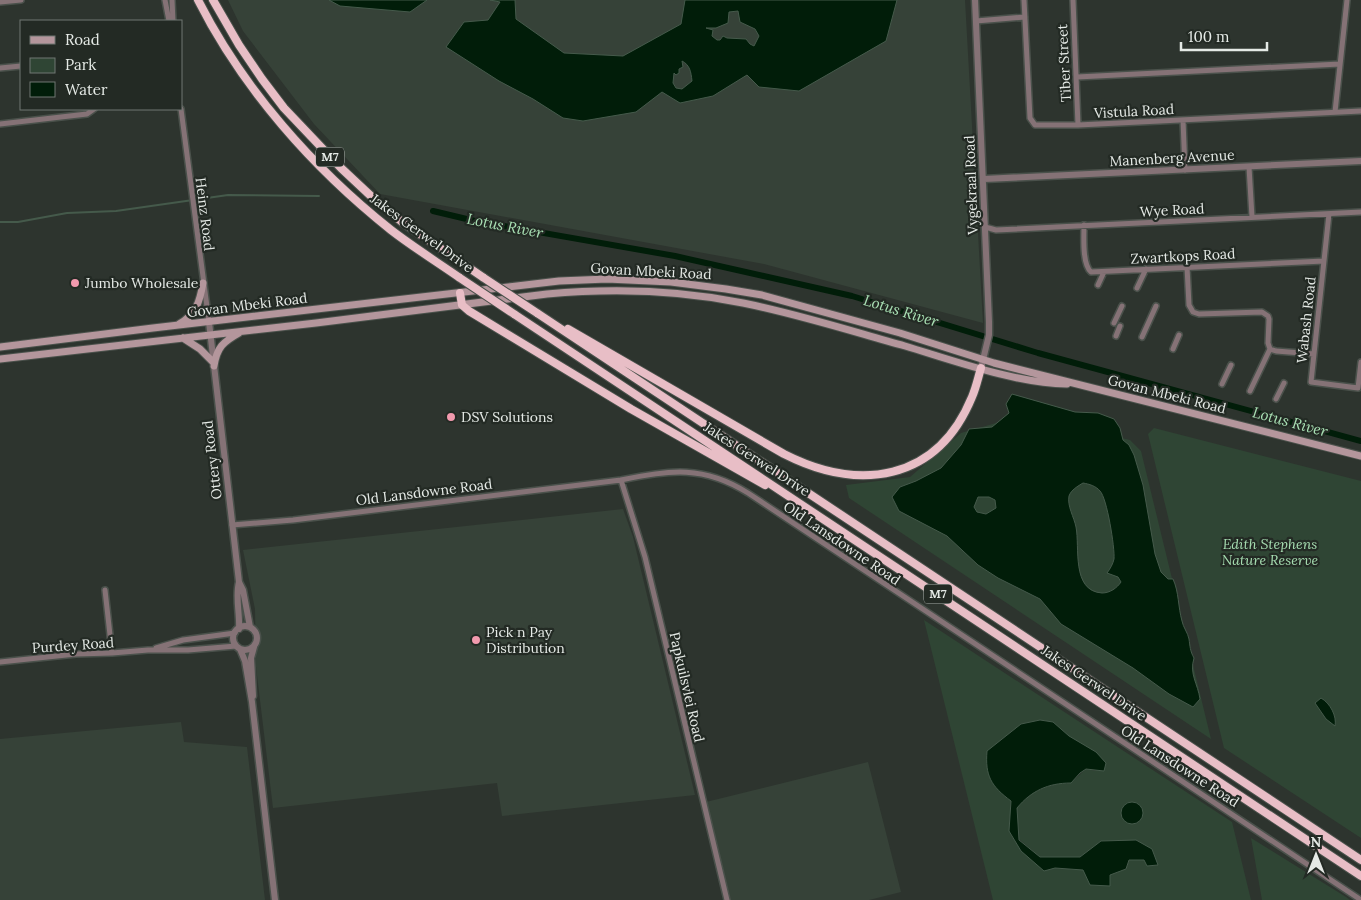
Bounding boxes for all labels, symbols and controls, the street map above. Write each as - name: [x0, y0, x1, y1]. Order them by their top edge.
- legend: [20, 20, 182, 110]
- scale bar: [1181, 20, 1267, 52]
- street label: Tiber Street: [1053, 23, 1075, 102]
- text: 100 m: [1188, 27, 1229, 46]
- text: Road: [65, 30, 100, 49]
- text: Park: [65, 55, 96, 74]
- text: Water: [65, 80, 108, 99]
- street label: Vistula Road: [1092, 100, 1175, 122]
- street label: Vygekraal Road: [960, 135, 982, 236]
- street label: Manenberg Avenue: [1109, 146, 1235, 170]
- road number: M7: [316, 148, 344, 166]
- street label: Heinz Road: [192, 176, 218, 252]
- street label: Jakes Gerwel Drive: [366, 189, 477, 277]
- street label: Wye Road: [1139, 199, 1205, 221]
- water label: Lotus River: [465, 209, 545, 242]
- street label: Zwartkops Road: [1130, 244, 1236, 268]
- street label: Govan Mbeki Road: [590, 259, 712, 283]
- place label: Jumbo Wholesale: [84, 274, 199, 292]
- street label: Wabash Road: [1293, 276, 1319, 364]
- marker: Jumbo Wholesale: [69, 277, 81, 289]
- street label: Govan Mbeki Road: [186, 289, 308, 321]
- water label: Lotus River: [861, 290, 941, 331]
- street label: Govan Mbeki Road: [1106, 371, 1228, 417]
- water label: Lotus River: [1250, 402, 1330, 441]
- place label: DSV Solutions: [461, 408, 553, 426]
- marker: DSV Solutions: [445, 411, 457, 423]
- street label: Jakes Gerwel Drive: [700, 417, 814, 500]
- street label: Ottery Road: [198, 419, 226, 501]
- street label: Old Lansdowne Road: [355, 475, 493, 509]
- street label: Old Lansdowne Road: [780, 497, 904, 589]
- park label: Edith Stephens Nature Reserve: [1222, 535, 1319, 569]
- road number: M7: [924, 584, 952, 604]
- place label: Pick n Pay Distribution: [486, 623, 565, 657]
- street label: Papkuilsvlei Road: [666, 630, 708, 744]
- street label: Purdey Road: [31, 633, 115, 657]
- marker: Pick n Pay Distribution: [470, 634, 482, 646]
- street label: Jakes Gerwel Drive: [1037, 641, 1150, 725]
- street label: Old Lansdowne Road: [1117, 721, 1243, 811]
- north arrow: [1291, 830, 1341, 880]
- text: N: [1311, 833, 1322, 851]

